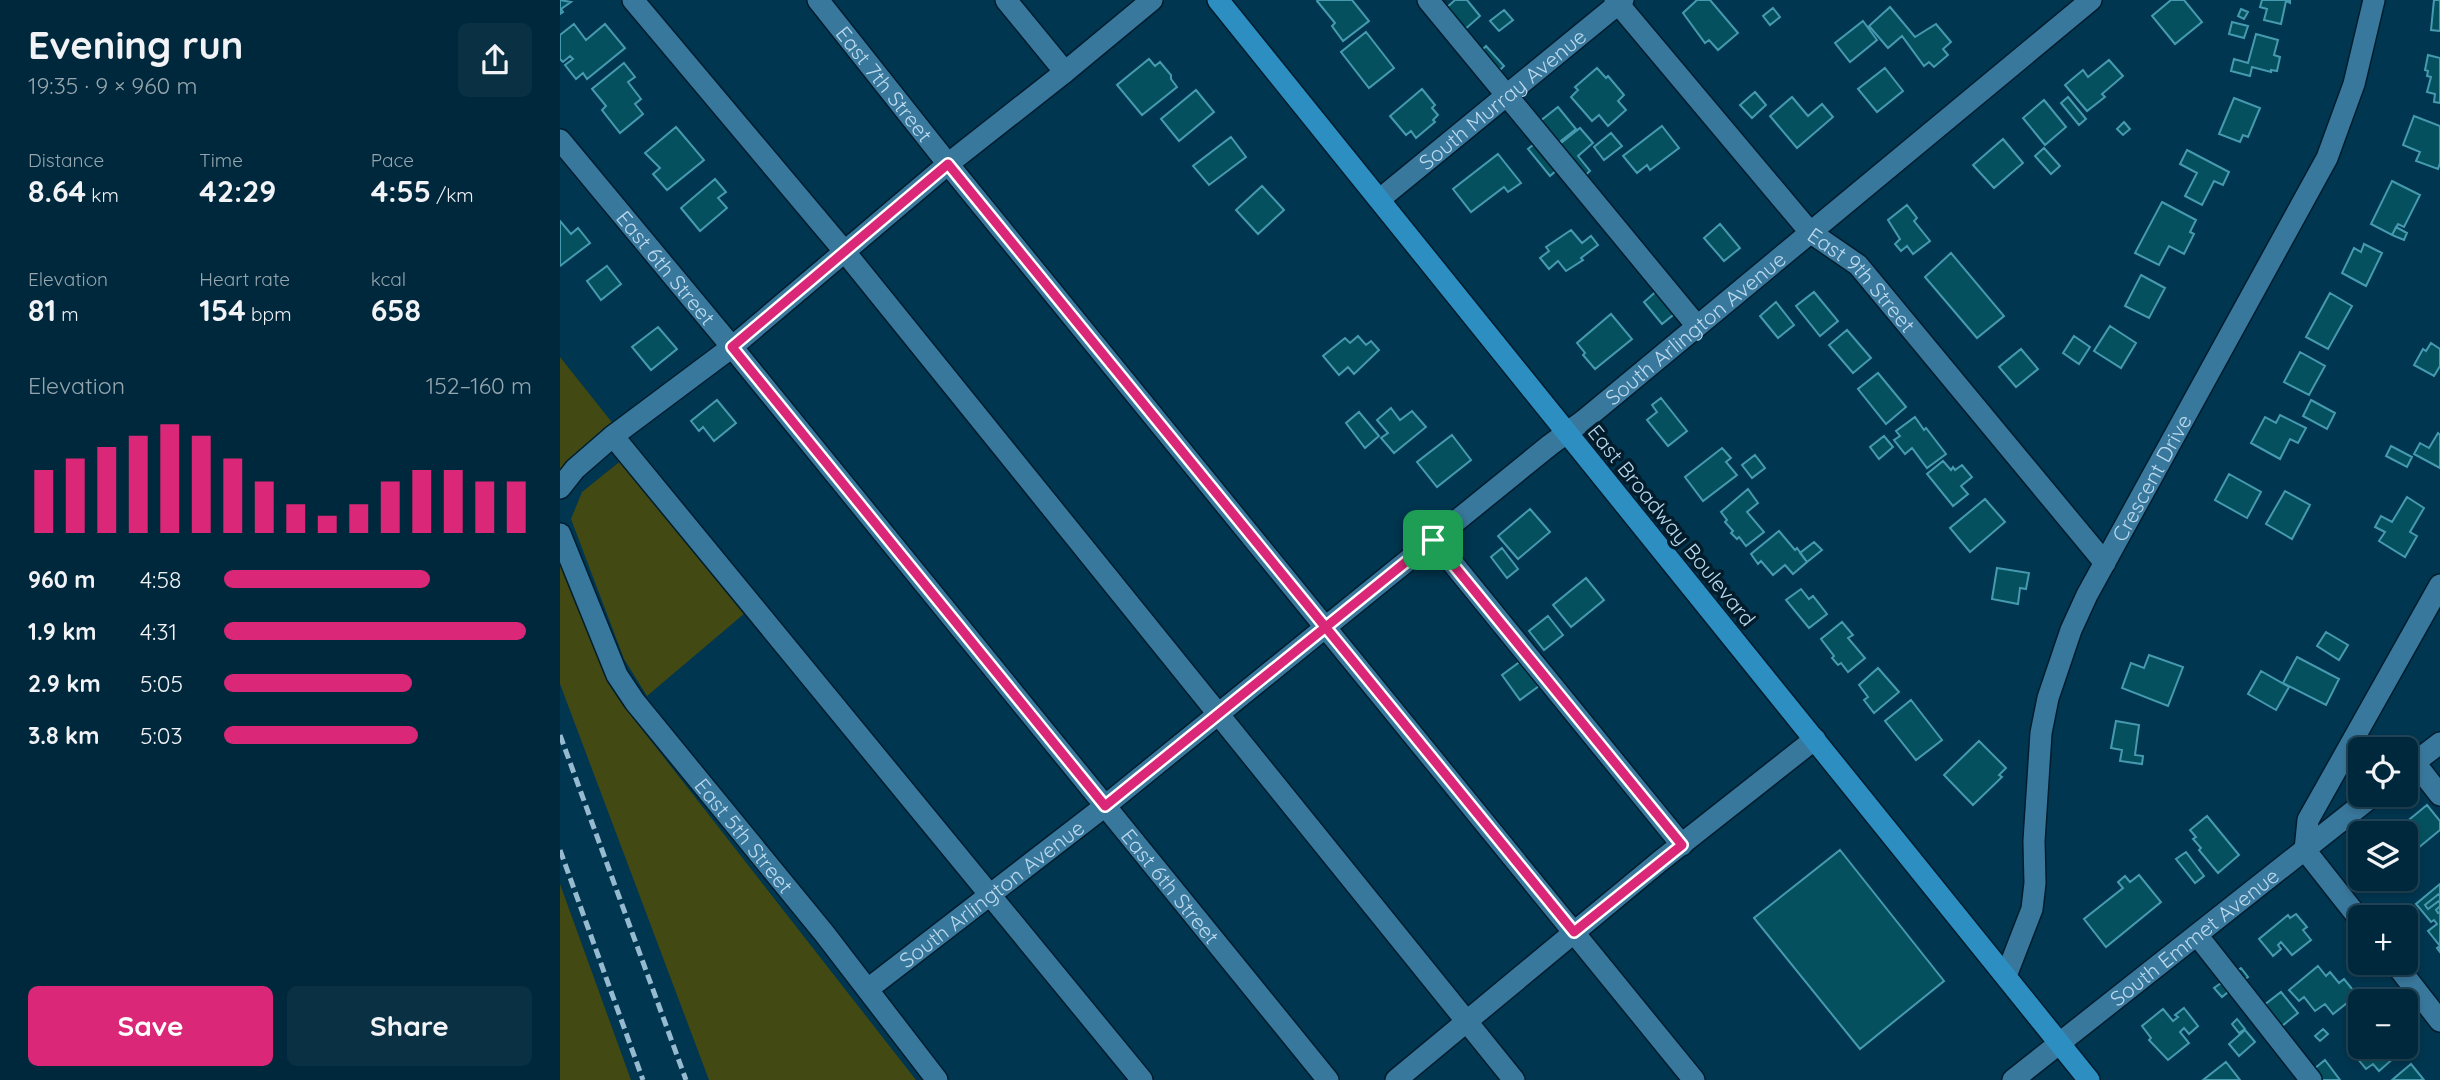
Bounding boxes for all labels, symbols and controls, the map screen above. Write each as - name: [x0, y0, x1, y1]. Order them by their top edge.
- text: Evening run: [28, 21, 243, 69]
- street label: East 7th Street: [831, 21, 938, 147]
- button: share: [458, 23, 532, 97]
- street label: South Murray Avenue: [1413, 23, 1591, 175]
- text: 19:35 · 9 × 960 m: [28, 71, 197, 100]
- text: Distance: [28, 148, 104, 172]
- text: Time: [199, 148, 243, 172]
- text: Pace: [371, 148, 414, 172]
- text: 8.64: [28, 172, 86, 210]
- text: 42:29: [199, 172, 276, 210]
- text: 4:55: [371, 172, 431, 210]
- text: km: [86, 183, 119, 207]
- text: /km: [431, 183, 474, 207]
- street label: East 6th Street: [611, 205, 721, 330]
- street label: East 9th Street: [1803, 221, 1921, 337]
- street label: South Arlington Avenue: [1600, 246, 1791, 410]
- text: Elevation: [28, 267, 108, 291]
- text: Heart rate: [199, 267, 290, 291]
- text: kcal: [371, 267, 406, 291]
- text: 81: [28, 291, 56, 329]
- text: 154: [199, 291, 246, 329]
- text: 658: [371, 291, 421, 329]
- text: m: [56, 302, 79, 326]
- text: bpm: [246, 302, 291, 326]
- text: Elevation: [28, 371, 125, 400]
- text: 152–160 m: [426, 371, 532, 400]
- street label: Crescent Drive: [2106, 410, 2197, 546]
- street label: East Broadway Boulevard: [1583, 419, 1761, 631]
- pin: [1403, 510, 1463, 570]
- icon: arrive: [1414, 521, 1452, 559]
- text: 960 m: [28, 565, 96, 594]
- text: 4:58: [140, 565, 181, 594]
- text: 1.9 km: [28, 617, 96, 646]
- text: 4:31: [140, 617, 177, 646]
- text: 2.9 km: [28, 669, 101, 698]
- text: 5:05: [140, 669, 183, 698]
- text: 3.8 km: [28, 721, 99, 750]
- text: 5:03: [140, 721, 183, 750]
- map controls: [2348, 737, 2418, 1059]
- button: locate: [2348, 737, 2418, 807]
- street label: East 5th Street: [689, 773, 799, 898]
- street label: South Arlington Avenue: [894, 814, 1089, 973]
- button: layers: [2348, 821, 2418, 891]
- street label: East 6th Street: [1116, 823, 1225, 949]
- street label: South Emmet Avenue: [2105, 862, 2284, 1011]
- button: +: [2348, 905, 2418, 975]
- button: Save: [28, 986, 273, 1066]
- button: Share: [287, 986, 532, 1066]
- button: −: [2348, 989, 2418, 1059]

